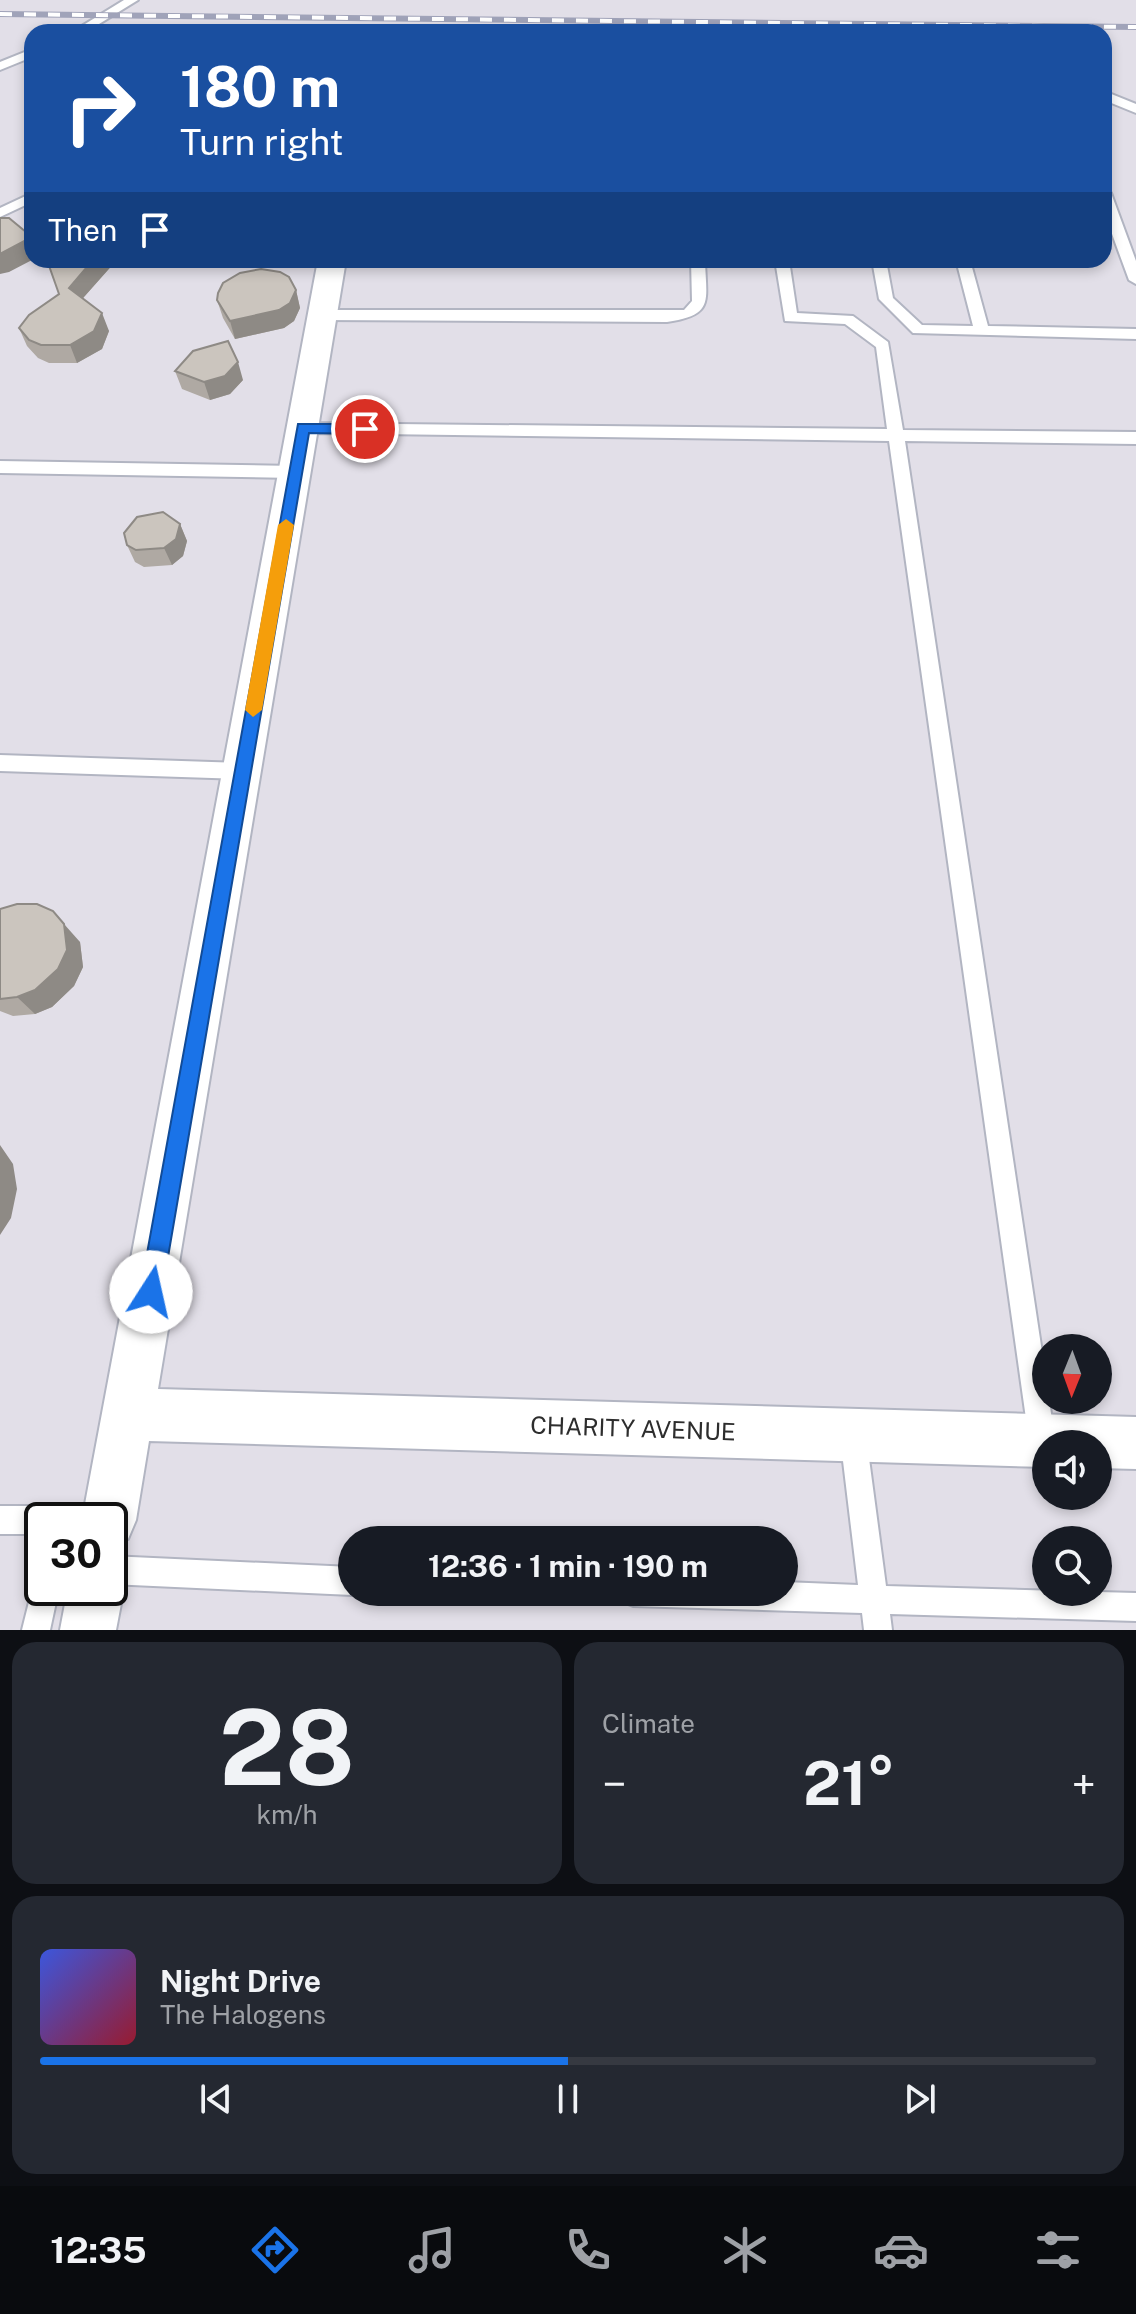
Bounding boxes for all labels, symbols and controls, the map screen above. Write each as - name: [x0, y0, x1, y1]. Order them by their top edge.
- text: 180 m: [180, 54, 340, 120]
- icon: right: [48, 56, 152, 160]
- text: Turn right: [180, 121, 343, 163]
- icon: arrive: [133, 208, 177, 252]
- text: Then: [48, 212, 117, 248]
- pin: [331, 395, 399, 463]
- icon: arrive: [343, 407, 387, 451]
- position arrow: [109, 1250, 193, 1334]
- north arrow: [1032, 1334, 1112, 1414]
- map controls: [1032, 1334, 1112, 1606]
- street label: CHARITY AVENUE: [530, 1410, 736, 1446]
- button: sound: [1032, 1430, 1112, 1510]
- speed limit sign: 30: [24, 1502, 128, 1606]
- button: search: [1032, 1526, 1112, 1606]
- text: 12:36 · 1 min · 190 m: [428, 1548, 708, 1584]
- text: 28: [219, 1686, 355, 1808]
- text: Climate: [602, 1708, 695, 1739]
- text: 21°: [803, 1748, 895, 1819]
- text: −: [602, 1758, 626, 1810]
- text: +: [1072, 1758, 1096, 1810]
- text: km/h: [256, 1799, 318, 1830]
- text: Night Drive: [160, 1963, 321, 1999]
- text: The Halogens: [160, 1999, 326, 2030]
- icon: previous: [194, 2077, 238, 2121]
- icon: pause: [546, 2077, 590, 2121]
- icon: next: [898, 2077, 942, 2121]
- icon: directions: [247, 2222, 303, 2278]
- icon: music: [404, 2222, 460, 2278]
- icon: phone: [560, 2222, 616, 2278]
- icon: climate: [717, 2222, 773, 2278]
- icon: car: [873, 2222, 929, 2278]
- icon: filters: [1030, 2222, 1086, 2278]
- text: 12:35: [50, 2229, 146, 2271]

